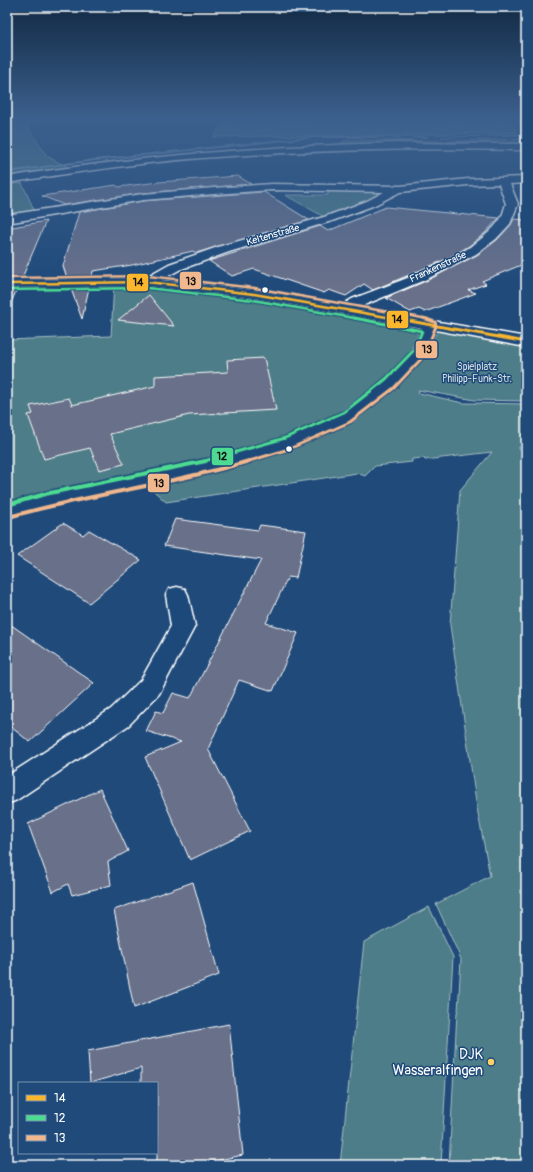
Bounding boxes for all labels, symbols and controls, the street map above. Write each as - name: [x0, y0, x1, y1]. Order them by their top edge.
- street label: Keltenstraße: [245, 222, 301, 248]
- street label: Frankenstraße: [408, 249, 468, 285]
- line badge: 13: [179, 271, 202, 290]
- line badge: 14: [126, 273, 149, 292]
- text: 13: [186, 275, 196, 288]
- text: 14: [133, 276, 144, 289]
- unlabelled marker: [260, 285, 270, 295]
- line badge: 14: [386, 310, 409, 329]
- text: 14: [392, 313, 403, 326]
- line badge: 13: [415, 340, 438, 359]
- text: 13: [422, 343, 432, 356]
- park label: Spielplatz Philipp-Funk-Str.: [442, 361, 512, 385]
- unlabelled marker: [284, 444, 294, 454]
- line badge: 12: [211, 447, 234, 466]
- text: 12: [217, 450, 227, 463]
- line badge: 13: [147, 473, 170, 493]
- text: 13: [154, 477, 164, 490]
- place label: DJK Wasseralfingen: [393, 1046, 484, 1079]
- marker: DJK Wasseralfingen: [486, 1057, 496, 1067]
- legend: [18, 1082, 158, 1154]
- text: 14: [54, 1091, 66, 1106]
- text: 12: [54, 1111, 66, 1126]
- text: 13: [54, 1131, 66, 1146]

